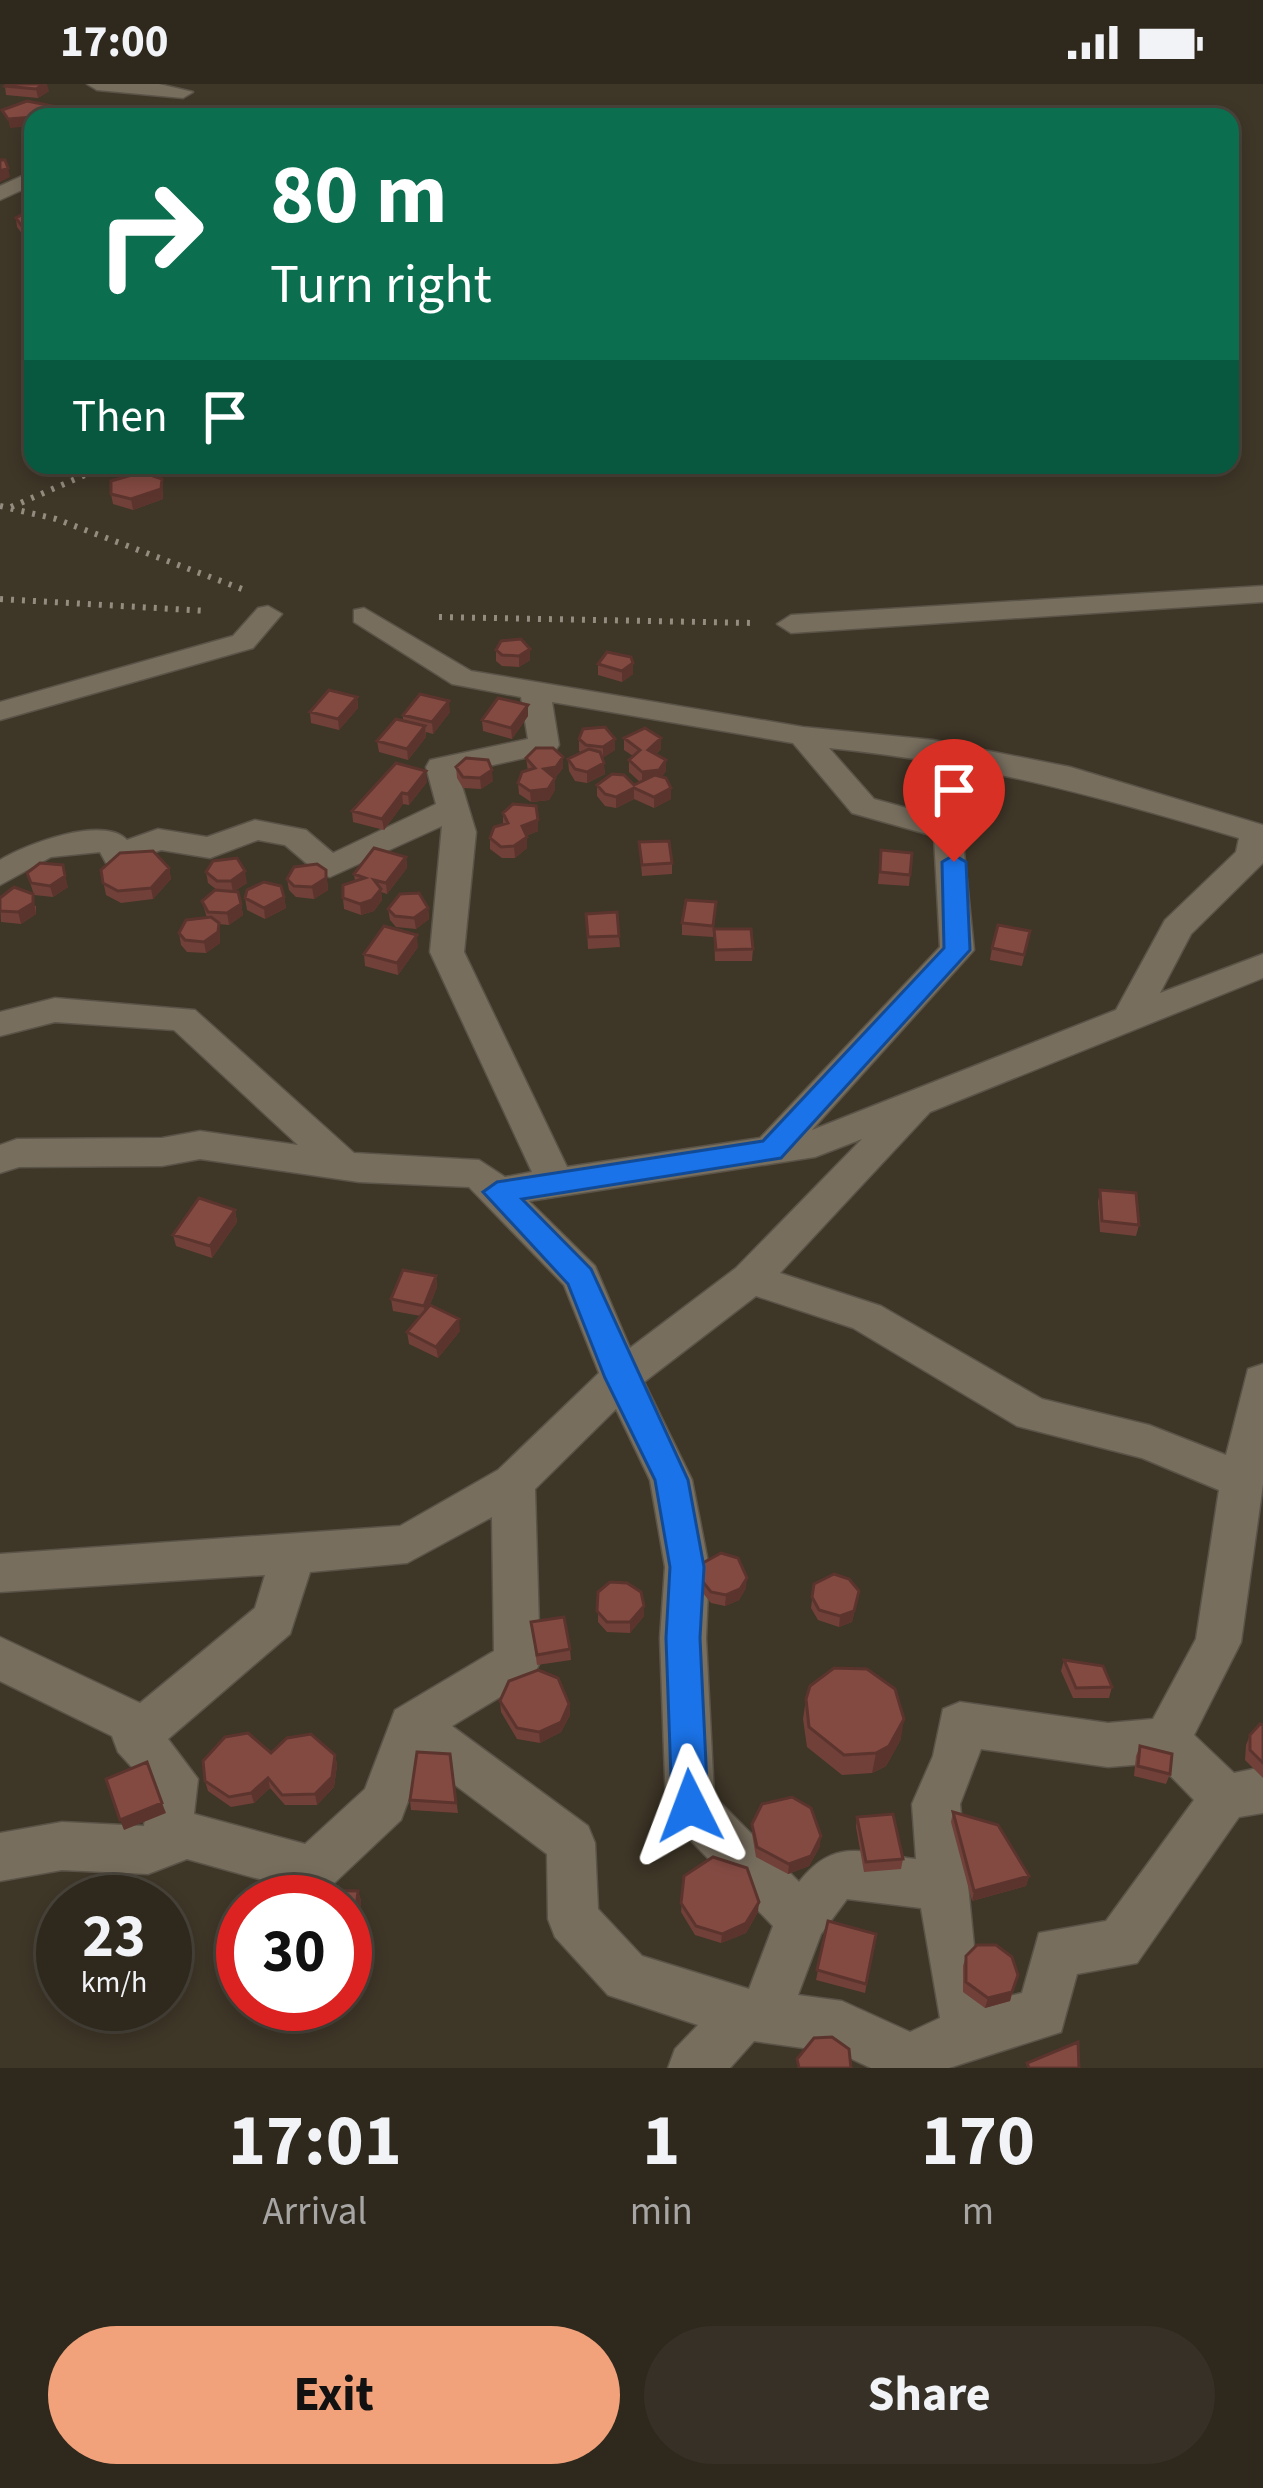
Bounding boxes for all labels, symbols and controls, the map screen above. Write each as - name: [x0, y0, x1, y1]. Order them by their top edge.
- text: 17:00: [60, 10, 169, 74]
- text: 80 m: [270, 136, 448, 256]
- icon: right: [72, 156, 228, 312]
- text: Turn right: [270, 247, 492, 324]
- icon: arrive: [192, 384, 258, 450]
- text: Then: [72, 385, 168, 449]
- pin: [903, 739, 1005, 862]
- icon: arrive: [921, 757, 987, 823]
- position arrow: [627, 1743, 753, 1869]
- speed limit sign: 30: [216, 1875, 372, 2031]
- text: 23: [82, 1895, 146, 1980]
- text: km/h: [81, 1961, 147, 2004]
- text: 17:01: [228, 2090, 402, 2193]
- text: 1: [642, 2090, 680, 2193]
- text: 170: [921, 2090, 1035, 2193]
- text: Arrival: [262, 2184, 367, 2240]
- text: min: [630, 2184, 693, 2240]
- text: m: [962, 2184, 994, 2240]
- button: Exit: [48, 2326, 620, 2464]
- button: Share: [644, 2326, 1215, 2464]

